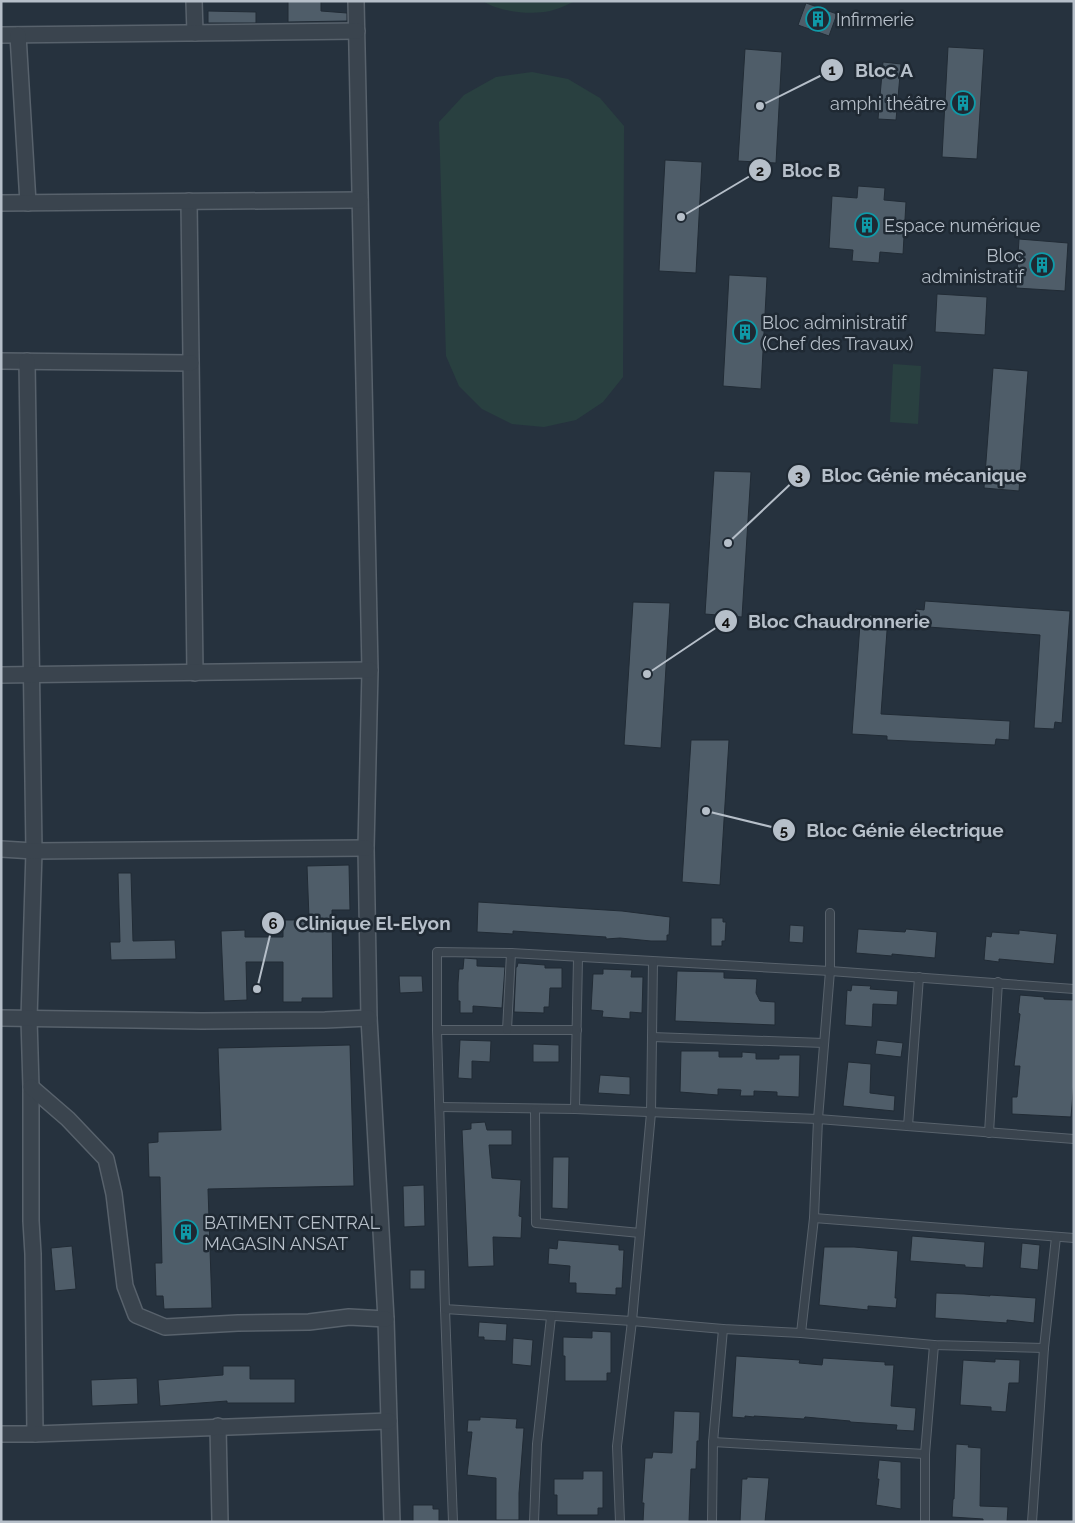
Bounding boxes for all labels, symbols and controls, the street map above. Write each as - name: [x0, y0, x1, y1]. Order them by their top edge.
- building icon: Infirmerie: [805, 6, 831, 32]
- place label: Infirmerie: [836, 9, 915, 30]
- callout: Bloc A: [820, 53, 923, 87]
- text: Bloc A: [855, 59, 913, 81]
- text: 1: [828, 61, 836, 79]
- building icon: amphi théâtre: [950, 90, 976, 116]
- place label: amphi théâtre: [830, 93, 946, 114]
- callout: Bloc B: [747, 153, 851, 187]
- text: Bloc B: [782, 159, 840, 181]
- text: 2: [756, 162, 764, 180]
- building icon: Espace numérique: [854, 212, 880, 238]
- place label: Espace numérique: [884, 215, 1041, 236]
- place label: Bloc administratif: [921, 245, 1025, 287]
- building icon: Bloc administratif: [1029, 252, 1055, 278]
- place label: Bloc administratif (Chef des Travaux): [762, 312, 914, 354]
- building icon: Bloc administratif (Chef des Travaux): [732, 319, 758, 345]
- callout: Bloc Génie mécanique: [787, 459, 1037, 493]
- text: Bloc Génie mécanique: [821, 464, 1027, 486]
- text: 3: [795, 467, 803, 485]
- callout: Bloc Chaudronnerie: [713, 604, 940, 638]
- text: Bloc Chaudronnerie: [748, 610, 930, 632]
- text: 4: [722, 612, 731, 630]
- callout: Bloc Génie électrique: [772, 813, 1014, 847]
- text: Bloc Génie électrique: [806, 819, 1004, 841]
- text: 5: [780, 822, 788, 840]
- callout: Clinique El-Elyon: [260, 906, 460, 940]
- text: Clinique El-Elyon: [295, 912, 451, 934]
- text: 6: [268, 915, 278, 933]
- place label: BATIMENT CENTRAL MAGASIN ANSAT: [204, 1212, 381, 1254]
- building icon: BATIMENT CENTRAL MAGASIN ANSAT: [173, 1219, 199, 1245]

